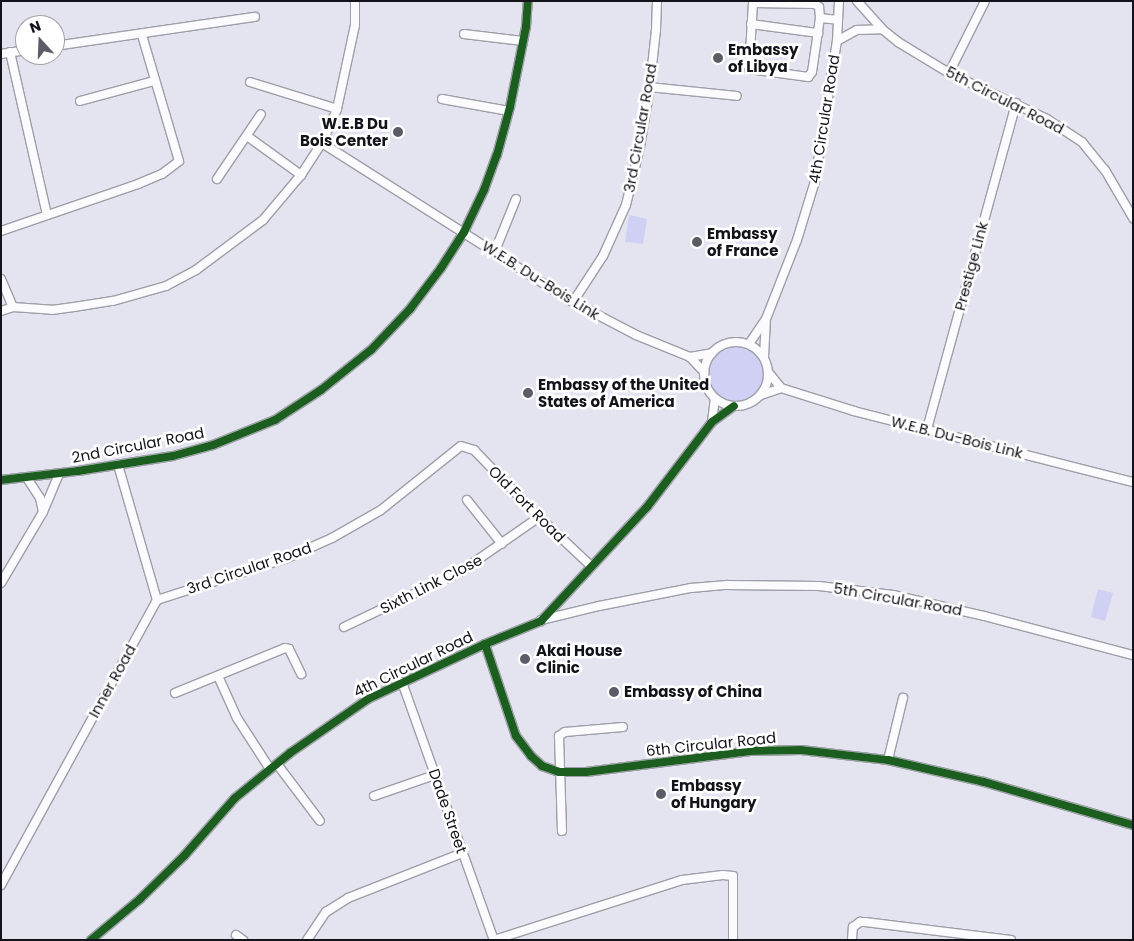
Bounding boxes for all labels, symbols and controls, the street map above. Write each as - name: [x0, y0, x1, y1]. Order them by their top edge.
- north arrow: [15, 15, 65, 65]
- text: N: [27, 16, 44, 38]
- place label: Embassy of Libya: [728, 40, 799, 75]
- marker: Embassy of Libya: [712, 52, 724, 64]
- street label: 4th Circular Road: [805, 53, 843, 185]
- street label: 3rd Circular Road: [620, 62, 660, 194]
- street label: 5th Circular Road: [943, 62, 1067, 138]
- place label: W.E.B Du Bois Center: [300, 114, 388, 149]
- marker: W.E.B Du Bois Center: [392, 126, 404, 138]
- street label: Prestige Link: [950, 219, 992, 313]
- place label: Embassy of France: [707, 224, 778, 259]
- marker: Embassy of France: [691, 236, 703, 248]
- street label: W.E.B. Du-Bois Link: [479, 237, 603, 323]
- place label: Embassy of the United States of America: [538, 375, 709, 410]
- marker: Embassy of the United States of America: [522, 387, 534, 399]
- street label: W.E.B. Du-Bois Link: [889, 412, 1025, 462]
- street label: 2nd Circular Road: [70, 423, 206, 467]
- street label: Old Fort Road: [485, 462, 569, 546]
- street label: 3rd Circular Road: [184, 538, 314, 598]
- street label: Sixth Link Close: [377, 551, 485, 617]
- street label: 5th Circular Road: [832, 579, 964, 619]
- street label: 4th Circular Road: [350, 627, 476, 701]
- street label: Inner Road: [85, 641, 139, 721]
- place label: Akai House Clinic: [536, 641, 622, 676]
- marker: Akai House Clinic: [518, 652, 532, 666]
- place label: Embassy of China: [624, 683, 762, 701]
- marker: Embassy of China: [608, 686, 620, 698]
- street label: 6th Circular Road: [645, 728, 777, 760]
- street label: Dade Street: [425, 766, 471, 856]
- place label: Embassy of Hungary: [671, 776, 757, 811]
- marker: Embassy of Hungary: [655, 788, 667, 800]

